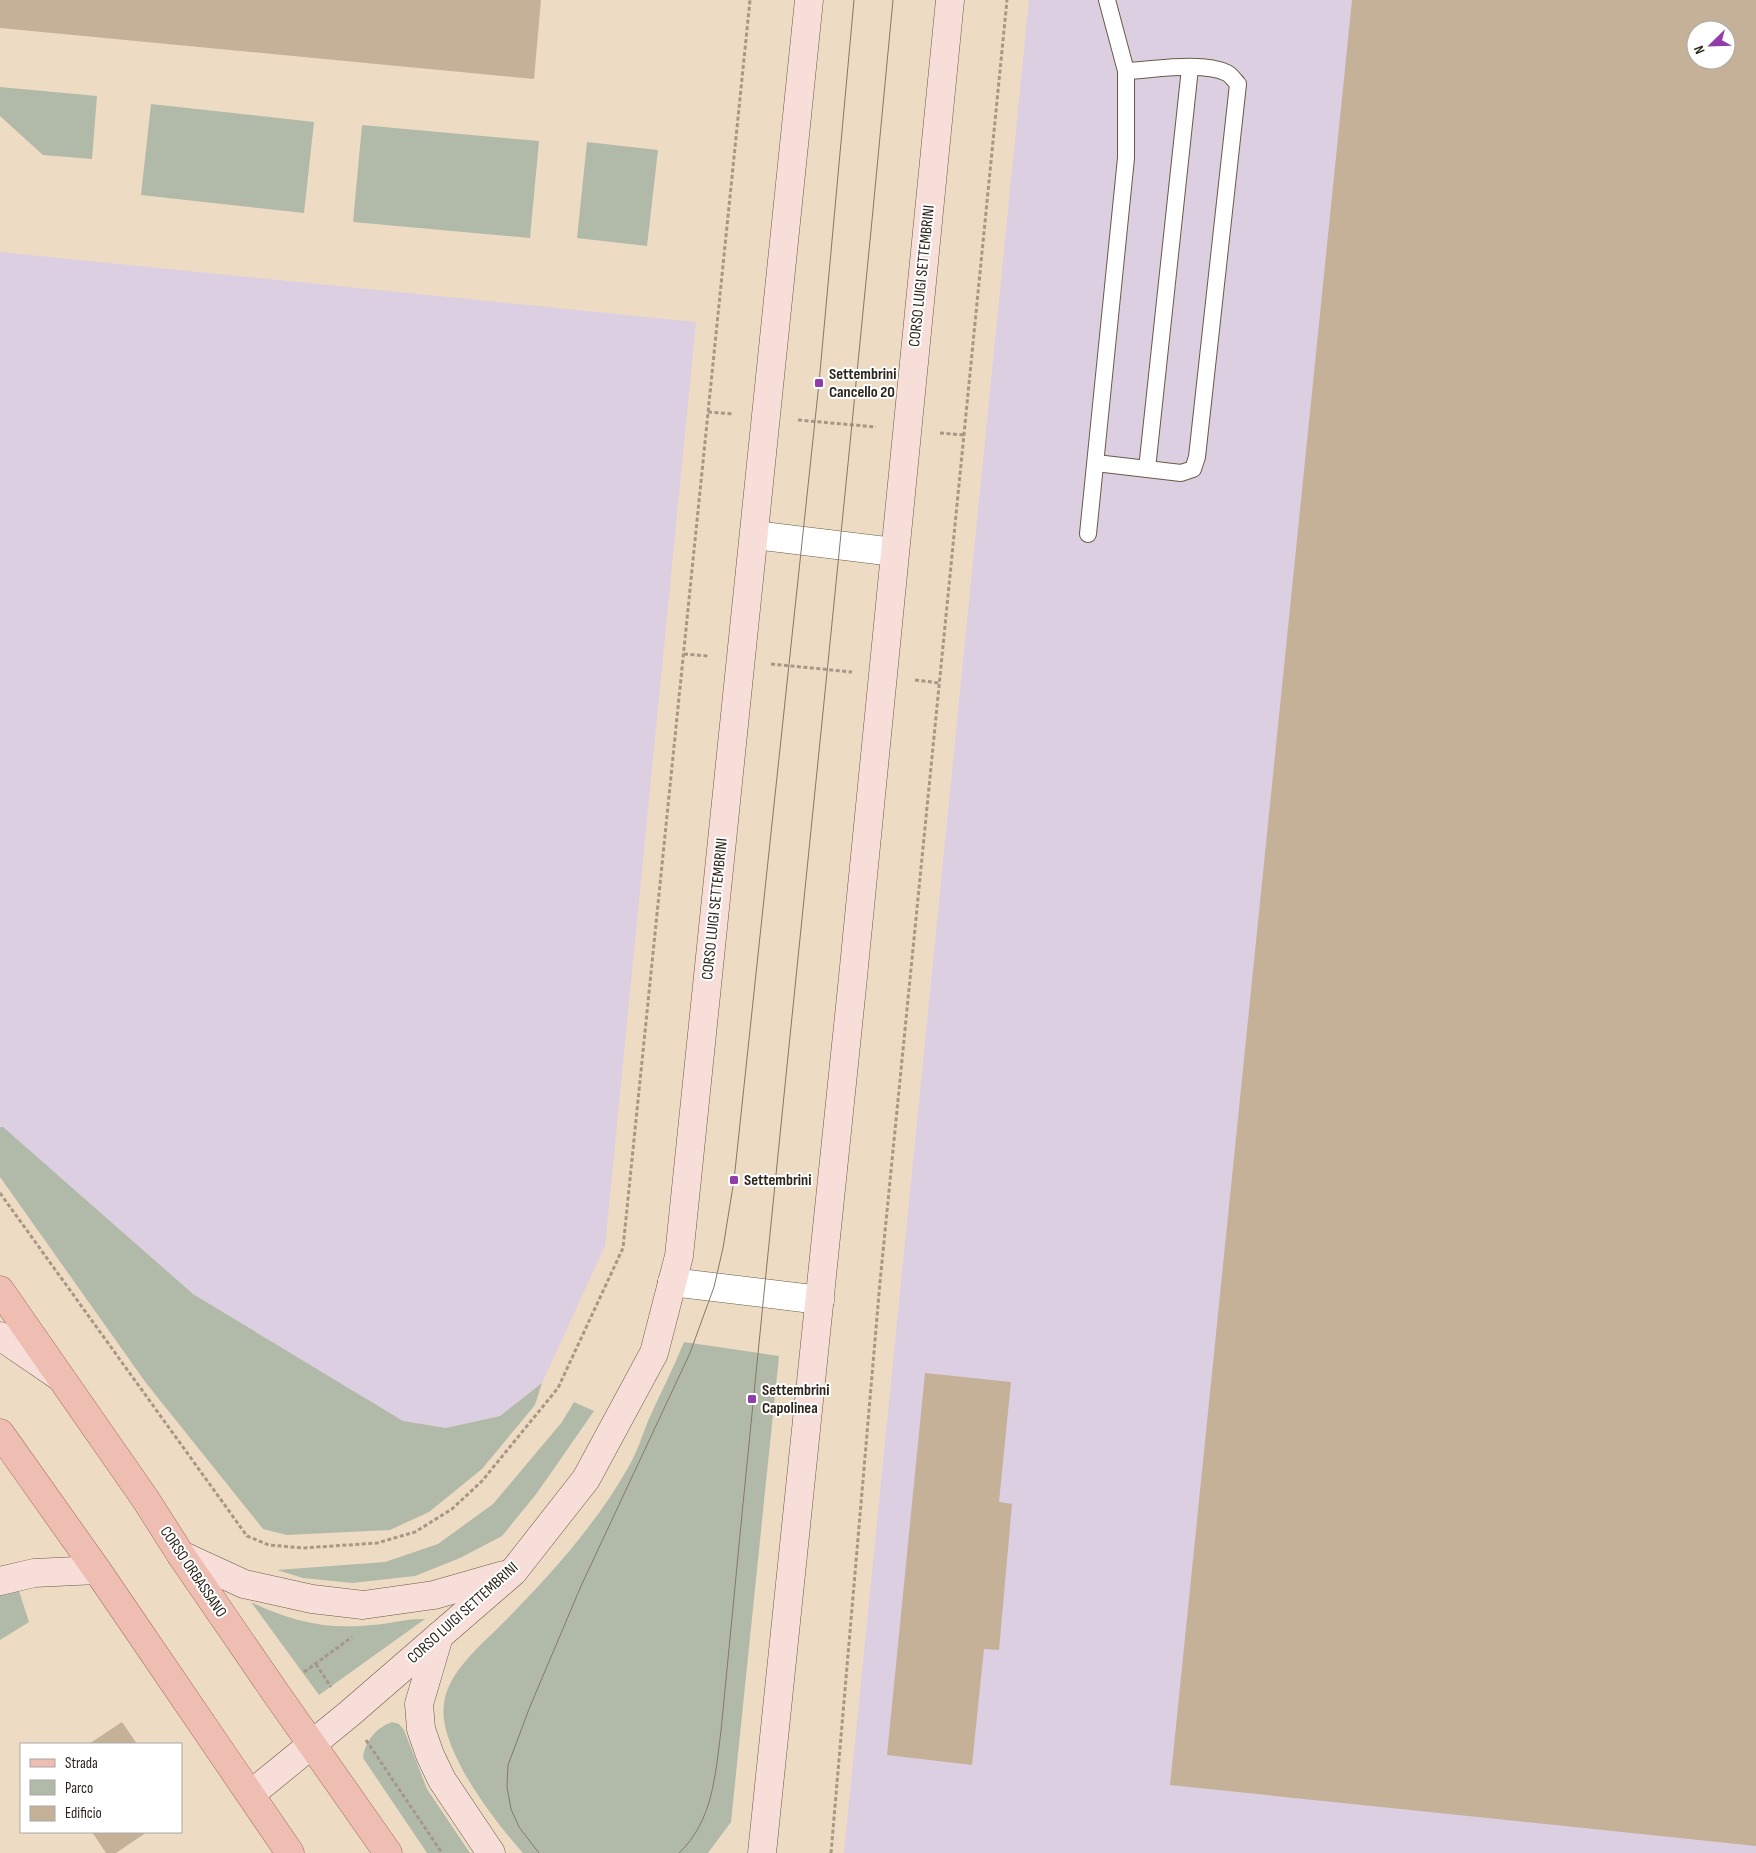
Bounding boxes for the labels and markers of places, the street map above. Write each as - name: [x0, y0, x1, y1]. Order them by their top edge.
- place label: Settembrini Cancello 20: [829, 365, 896, 402]
- marker: Settembrini Cancello 20: [813, 377, 825, 389]
- place label: Settembrini: [744, 1171, 811, 1190]
- marker: Settembrini: [728, 1174, 740, 1186]
- place label: Settembrini Capolinea: [762, 1381, 829, 1418]
- marker: Settembrini Capolinea: [746, 1393, 758, 1405]

